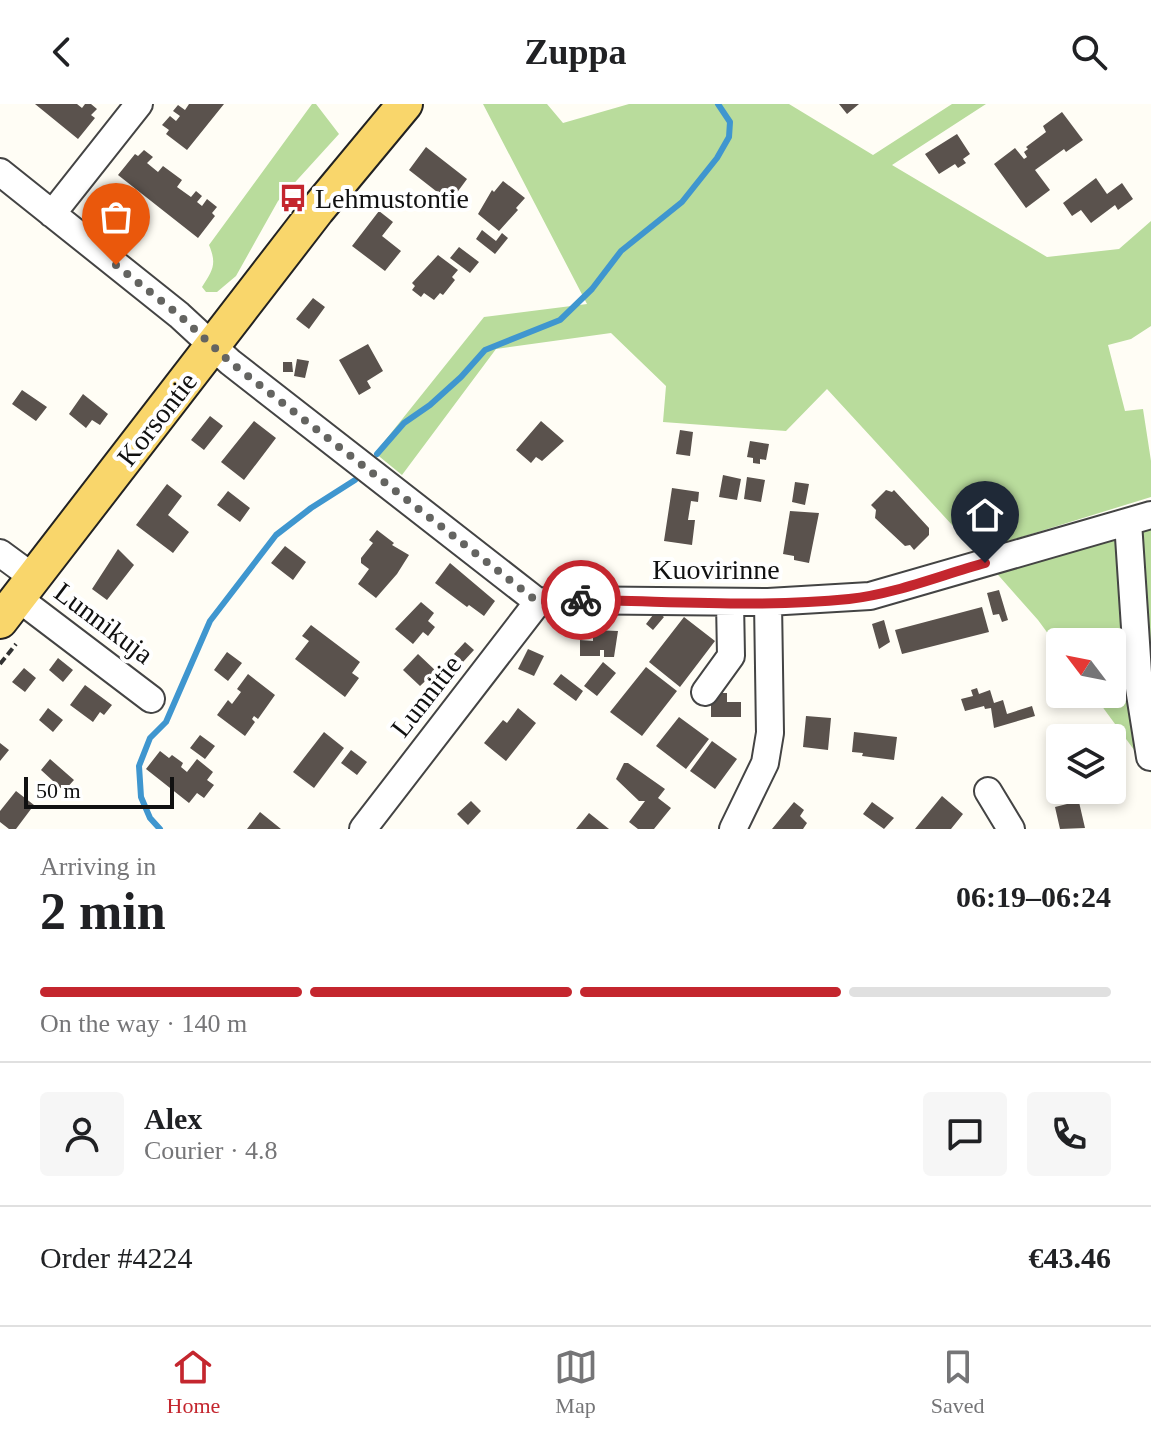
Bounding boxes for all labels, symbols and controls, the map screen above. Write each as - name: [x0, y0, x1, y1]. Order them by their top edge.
- icon: back: [40, 30, 84, 74]
- icon: search: [1067, 30, 1111, 74]
- text: Zuppa: [524, 32, 627, 72]
- pin: [82, 183, 150, 265]
- bus stop icon: Lehmustontie: [278, 183, 308, 213]
- place label: Lehmustontie: [315, 183, 469, 214]
- icon: bag: [94, 195, 138, 239]
- street label: Korsontie: [111, 366, 203, 472]
- pin: [951, 481, 1019, 563]
- icon: home: [963, 493, 1007, 537]
- street label: Kuovirinne: [652, 554, 780, 585]
- courier: [541, 560, 621, 640]
- street label: Lunnikuja: [49, 576, 160, 670]
- icon: bike: [559, 578, 603, 622]
- north arrow: [1046, 628, 1126, 708]
- map controls: [1046, 628, 1126, 804]
- street label: Lunnitie: [385, 649, 467, 743]
- button: layers: [1046, 724, 1126, 804]
- scale bar: [24, 773, 174, 809]
- text: 50 m: [36, 778, 81, 803]
- text: Arriving in: [40, 852, 156, 881]
- text: 06:19–06:24: [956, 880, 1111, 913]
- text: 2 min: [40, 883, 166, 940]
- text: On the way · 140 m: [40, 1009, 247, 1038]
- button: person: [40, 1092, 124, 1176]
- button: chat: [923, 1092, 1007, 1176]
- button: phone: [1027, 1092, 1111, 1176]
- text: Alex: [144, 1102, 202, 1135]
- text: Courier · 4.8: [144, 1136, 278, 1165]
- text: Order #4224: [40, 1241, 192, 1274]
- text: €43.46: [1029, 1241, 1111, 1274]
- tab: Home: [167, 1345, 220, 1419]
- tab: Map: [554, 1345, 598, 1419]
- tab: Saved: [931, 1345, 984, 1419]

